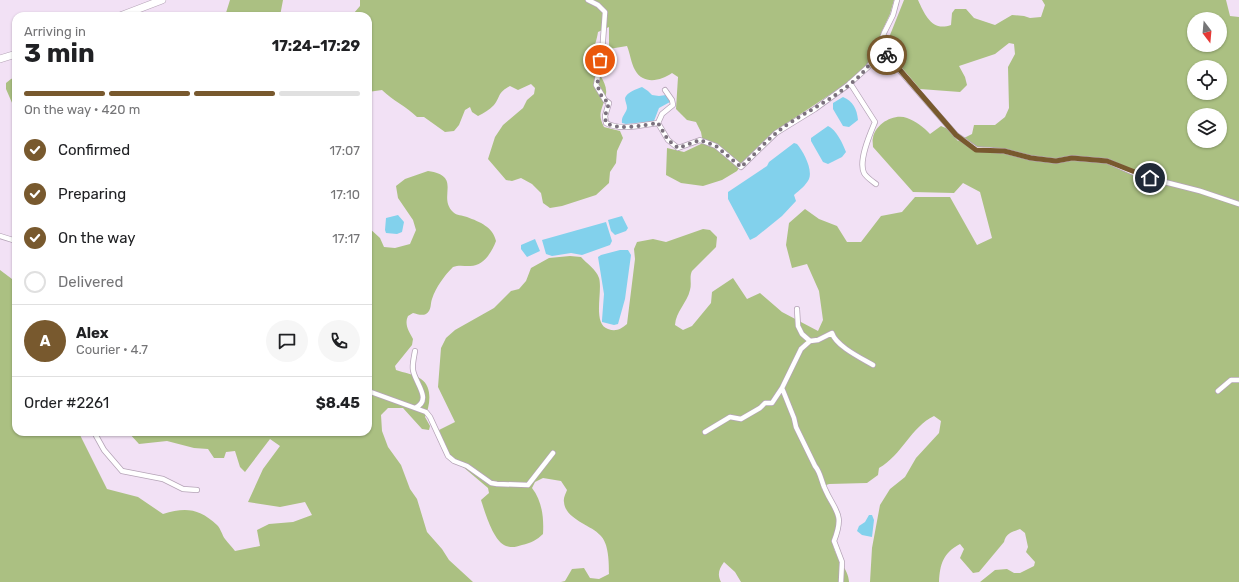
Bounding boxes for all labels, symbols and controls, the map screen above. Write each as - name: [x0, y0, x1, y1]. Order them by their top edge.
- north arrow: [1187, 12, 1227, 52]
- map controls: [1187, 12, 1227, 148]
- text: Arriving in: [24, 24, 86, 39]
- courier: [867, 35, 907, 75]
- text: 17:24–17:29: [272, 37, 360, 55]
- text: 3 min: [24, 38, 95, 69]
- pin: [583, 43, 617, 77]
- icon: bike: [876, 44, 898, 66]
- icon: bag: [589, 49, 611, 71]
- button: locate: [1187, 60, 1227, 100]
- text: On the way · 420 m: [24, 102, 140, 117]
- button: layers: [1187, 108, 1227, 148]
- icon: check: [24, 139, 46, 161]
- text: Confirmed: [58, 141, 130, 159]
- text: 17:07: [330, 143, 360, 158]
- pin: [1133, 161, 1167, 195]
- icon: home: [1139, 167, 1161, 189]
- icon: check: [24, 183, 46, 205]
- text: Preparing: [58, 185, 126, 203]
- text: 17:10: [331, 187, 360, 202]
- icon: check: [24, 227, 46, 249]
- text: On the way: [58, 229, 136, 247]
- text: 17:17: [332, 231, 360, 246]
- text: Delivered: [58, 273, 123, 291]
- button: chat: [266, 320, 308, 362]
- button: phone: [318, 320, 360, 362]
- text: Alex: [76, 324, 109, 342]
- text: A: [40, 332, 50, 350]
- text: Courier · 4.7: [76, 342, 148, 357]
- text: Order #2261: [24, 394, 109, 412]
- text: $8.45: [316, 394, 360, 412]

